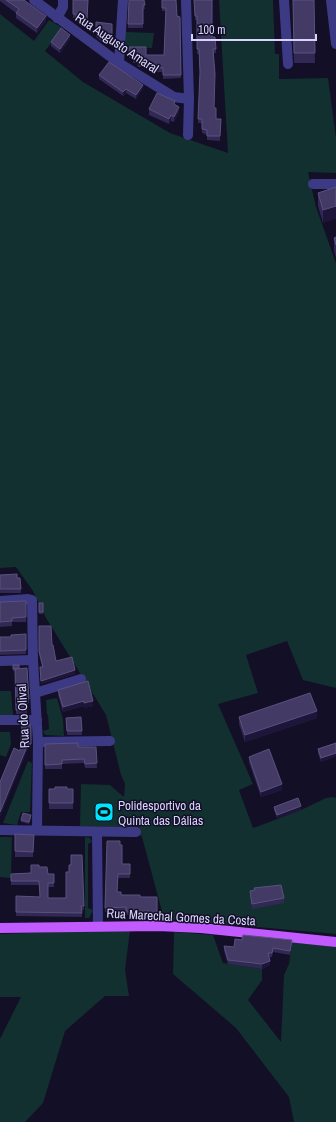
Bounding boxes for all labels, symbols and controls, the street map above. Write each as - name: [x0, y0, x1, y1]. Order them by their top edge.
- street label: Rua Augusto Amaral: [72, 9, 162, 77]
- scale bar: [192, 16, 316, 42]
- text: 100 m: [198, 22, 225, 38]
- street label: Rua do Olival: [13, 683, 33, 749]
- place label: Polidesportivo da Quinta das Dálias: [118, 797, 203, 829]
- sports icon: Polidesportivo da Quinta das Dálias: [93, 801, 115, 823]
- street label: Rua Marechal Gomes da Costa: [106, 905, 256, 929]

